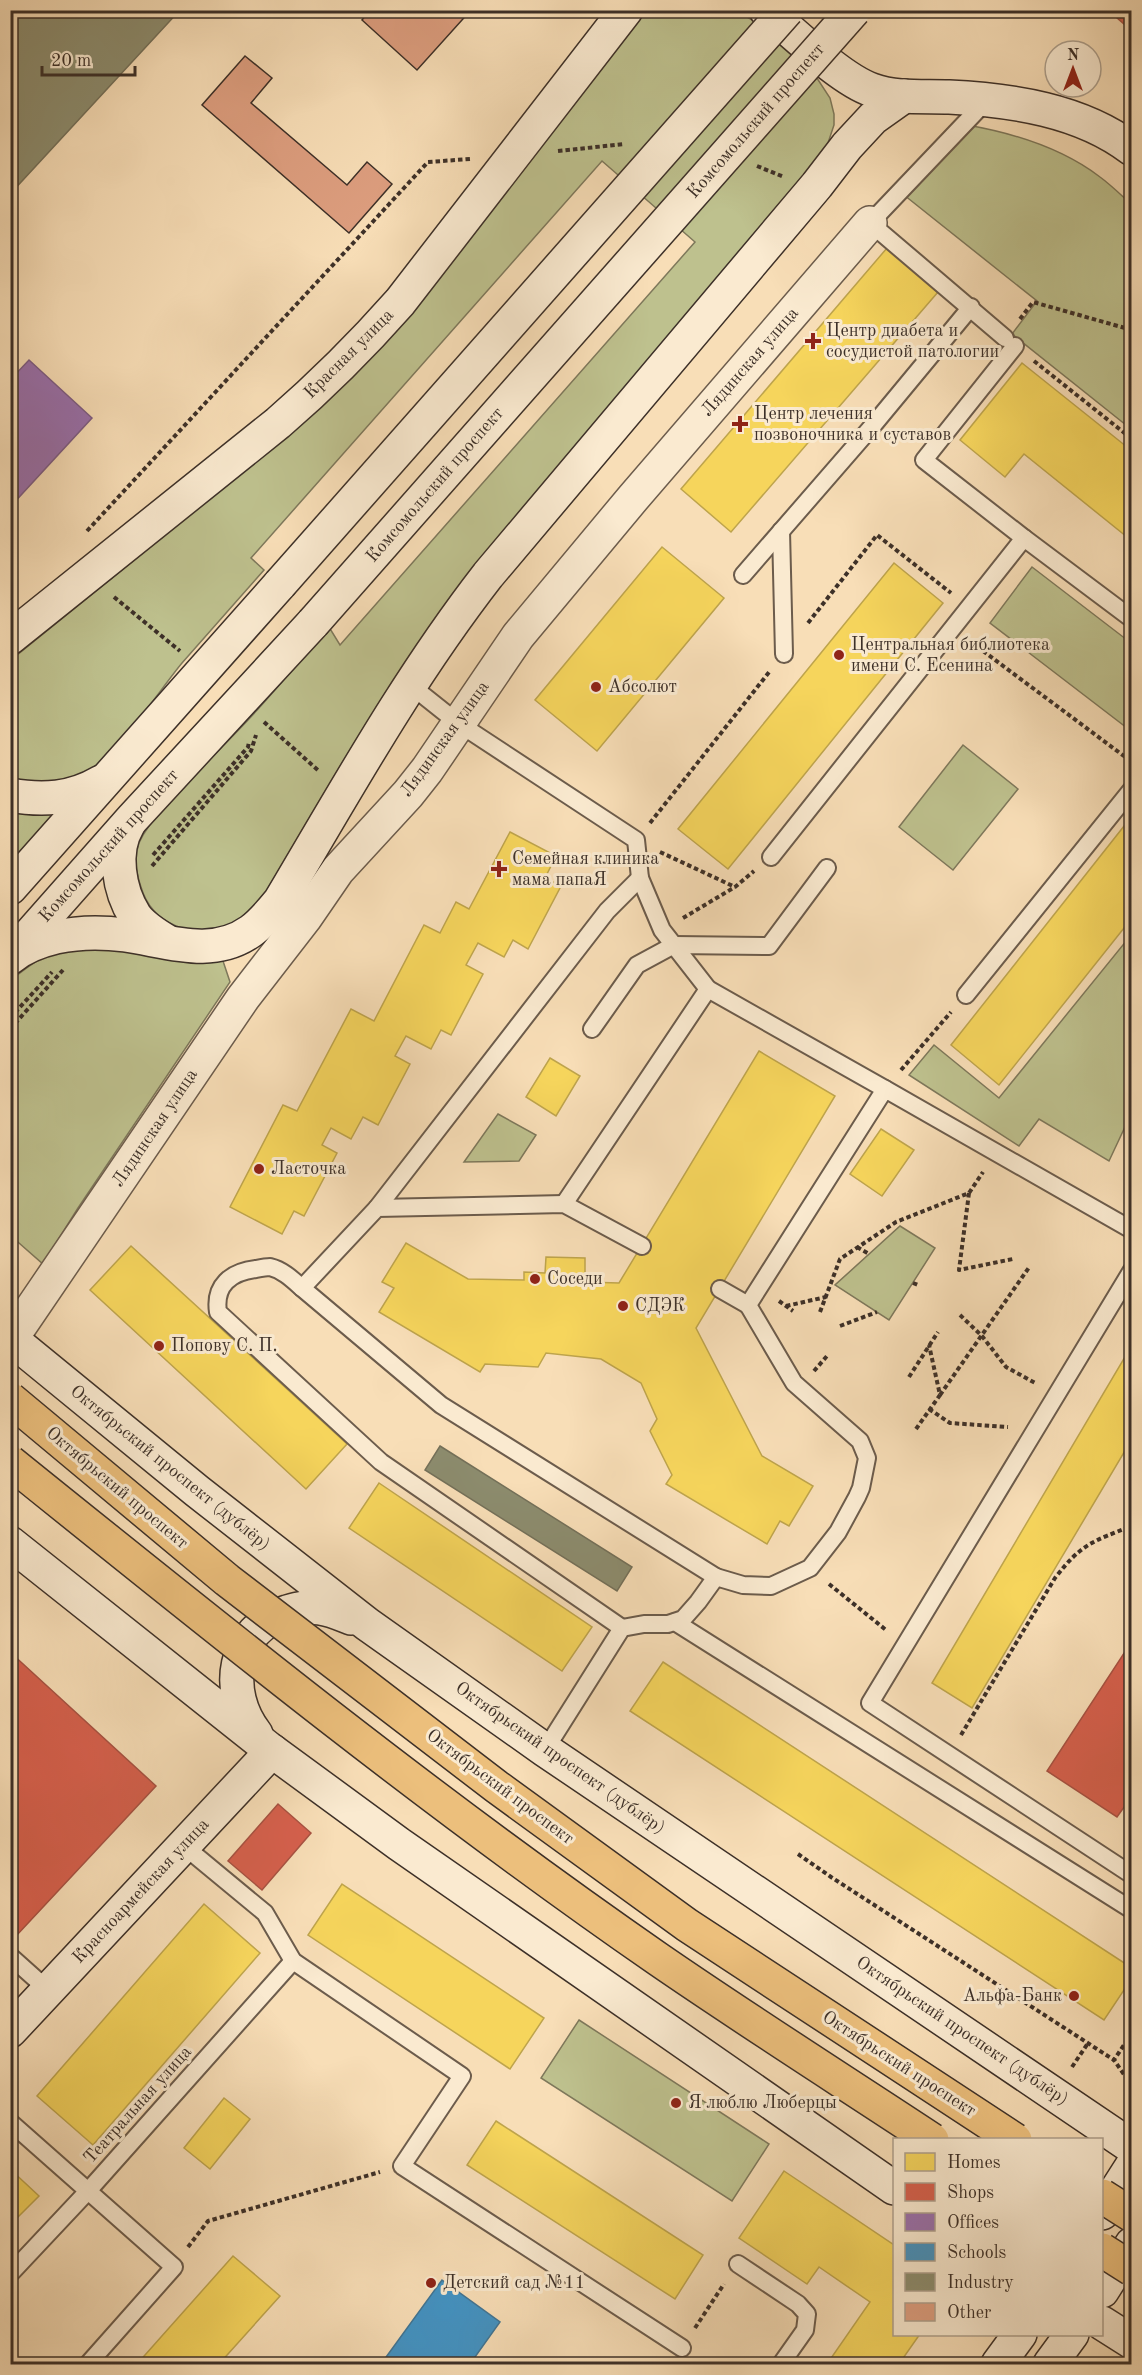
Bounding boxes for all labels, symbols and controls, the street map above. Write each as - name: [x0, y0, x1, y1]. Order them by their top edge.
- scale bar: [42, 39, 135, 77]
- north arrow: [1043, 39, 1103, 99]
- street label: Комсомольский проспект: [684, 40, 828, 202]
- text: N: [1067, 48, 1080, 64]
- text: 20 m: [51, 52, 91, 70]
- street label: Лядинская улица: [698, 304, 802, 420]
- street label: Красная улица: [301, 306, 397, 402]
- place label: Центр диабета и сосудистой патологии: [826, 322, 999, 361]
- marker: Центр диабета и сосудистой патологии: [804, 332, 822, 350]
- street label: Комсомольский проспект: [363, 404, 507, 566]
- place label: Центр лечения позвоночника и суставов: [754, 405, 951, 444]
- marker: Центр лечения позвоночника и суставов: [731, 415, 749, 433]
- place label: Центральная библиотека имени С. Есенина: [851, 636, 1050, 675]
- marker: Центральная библиотека имени С. Есенина: [832, 648, 846, 662]
- street label: Лядинская улица: [397, 678, 493, 800]
- place label: Абсолют: [608, 678, 677, 696]
- marker: Абсолют: [589, 680, 603, 694]
- street label: Комсомольский проспект: [36, 766, 182, 926]
- place label: Семейная клиника мама папаЯ: [512, 850, 659, 889]
- marker: Семейная клиника мама папаЯ: [490, 860, 508, 878]
- street label: Лядинская улица: [109, 1066, 201, 1190]
- place label: Ласточка: [271, 1160, 346, 1178]
- marker: Ласточка: [252, 1162, 266, 1176]
- place label: Соседи: [547, 1270, 603, 1288]
- marker: Соседи: [528, 1272, 542, 1286]
- place label: СДЭК: [635, 1297, 685, 1315]
- marker: СДЭК: [616, 1299, 630, 1313]
- place label: Попову С. П.: [171, 1337, 278, 1355]
- marker: Попову С. П.: [152, 1339, 166, 1353]
- street label: Октябрьский проспект (дублёр): [66, 1381, 274, 1555]
- street label: Октябрьский проспект: [41, 1422, 193, 1554]
- street label: Октябрьский проспект (дублёр): [451, 1677, 669, 1839]
- street label: Октябрьский проспект: [422, 1724, 578, 1850]
- street label: Красноармейская улица: [69, 1815, 213, 1967]
- street label: Октябрьский проспект (дублёр): [852, 1952, 1072, 2110]
- place label: Альфа-Банк: [963, 1987, 1062, 2006]
- marker: Альфа-Банк: [1067, 1989, 1081, 2003]
- street label: Октябрьский проспект: [818, 2006, 980, 2122]
- street label: Театральная улица: [81, 2043, 195, 2167]
- place label: Я люблю Люберцы: [688, 2094, 837, 2112]
- marker: Я люблю Люберцы: [669, 2096, 683, 2110]
- legend: [893, 2138, 1103, 2336]
- text: Homes: [947, 2154, 1001, 2172]
- text: Shops: [947, 2184, 994, 2202]
- text: Offices: [947, 2214, 999, 2232]
- text: Schools: [947, 2244, 1007, 2262]
- place label: Детский сад №11: [443, 2274, 585, 2292]
- text: Industry: [947, 2274, 1014, 2292]
- marker: Детский сад №11: [424, 2276, 438, 2290]
- text: Other: [947, 2304, 992, 2322]

